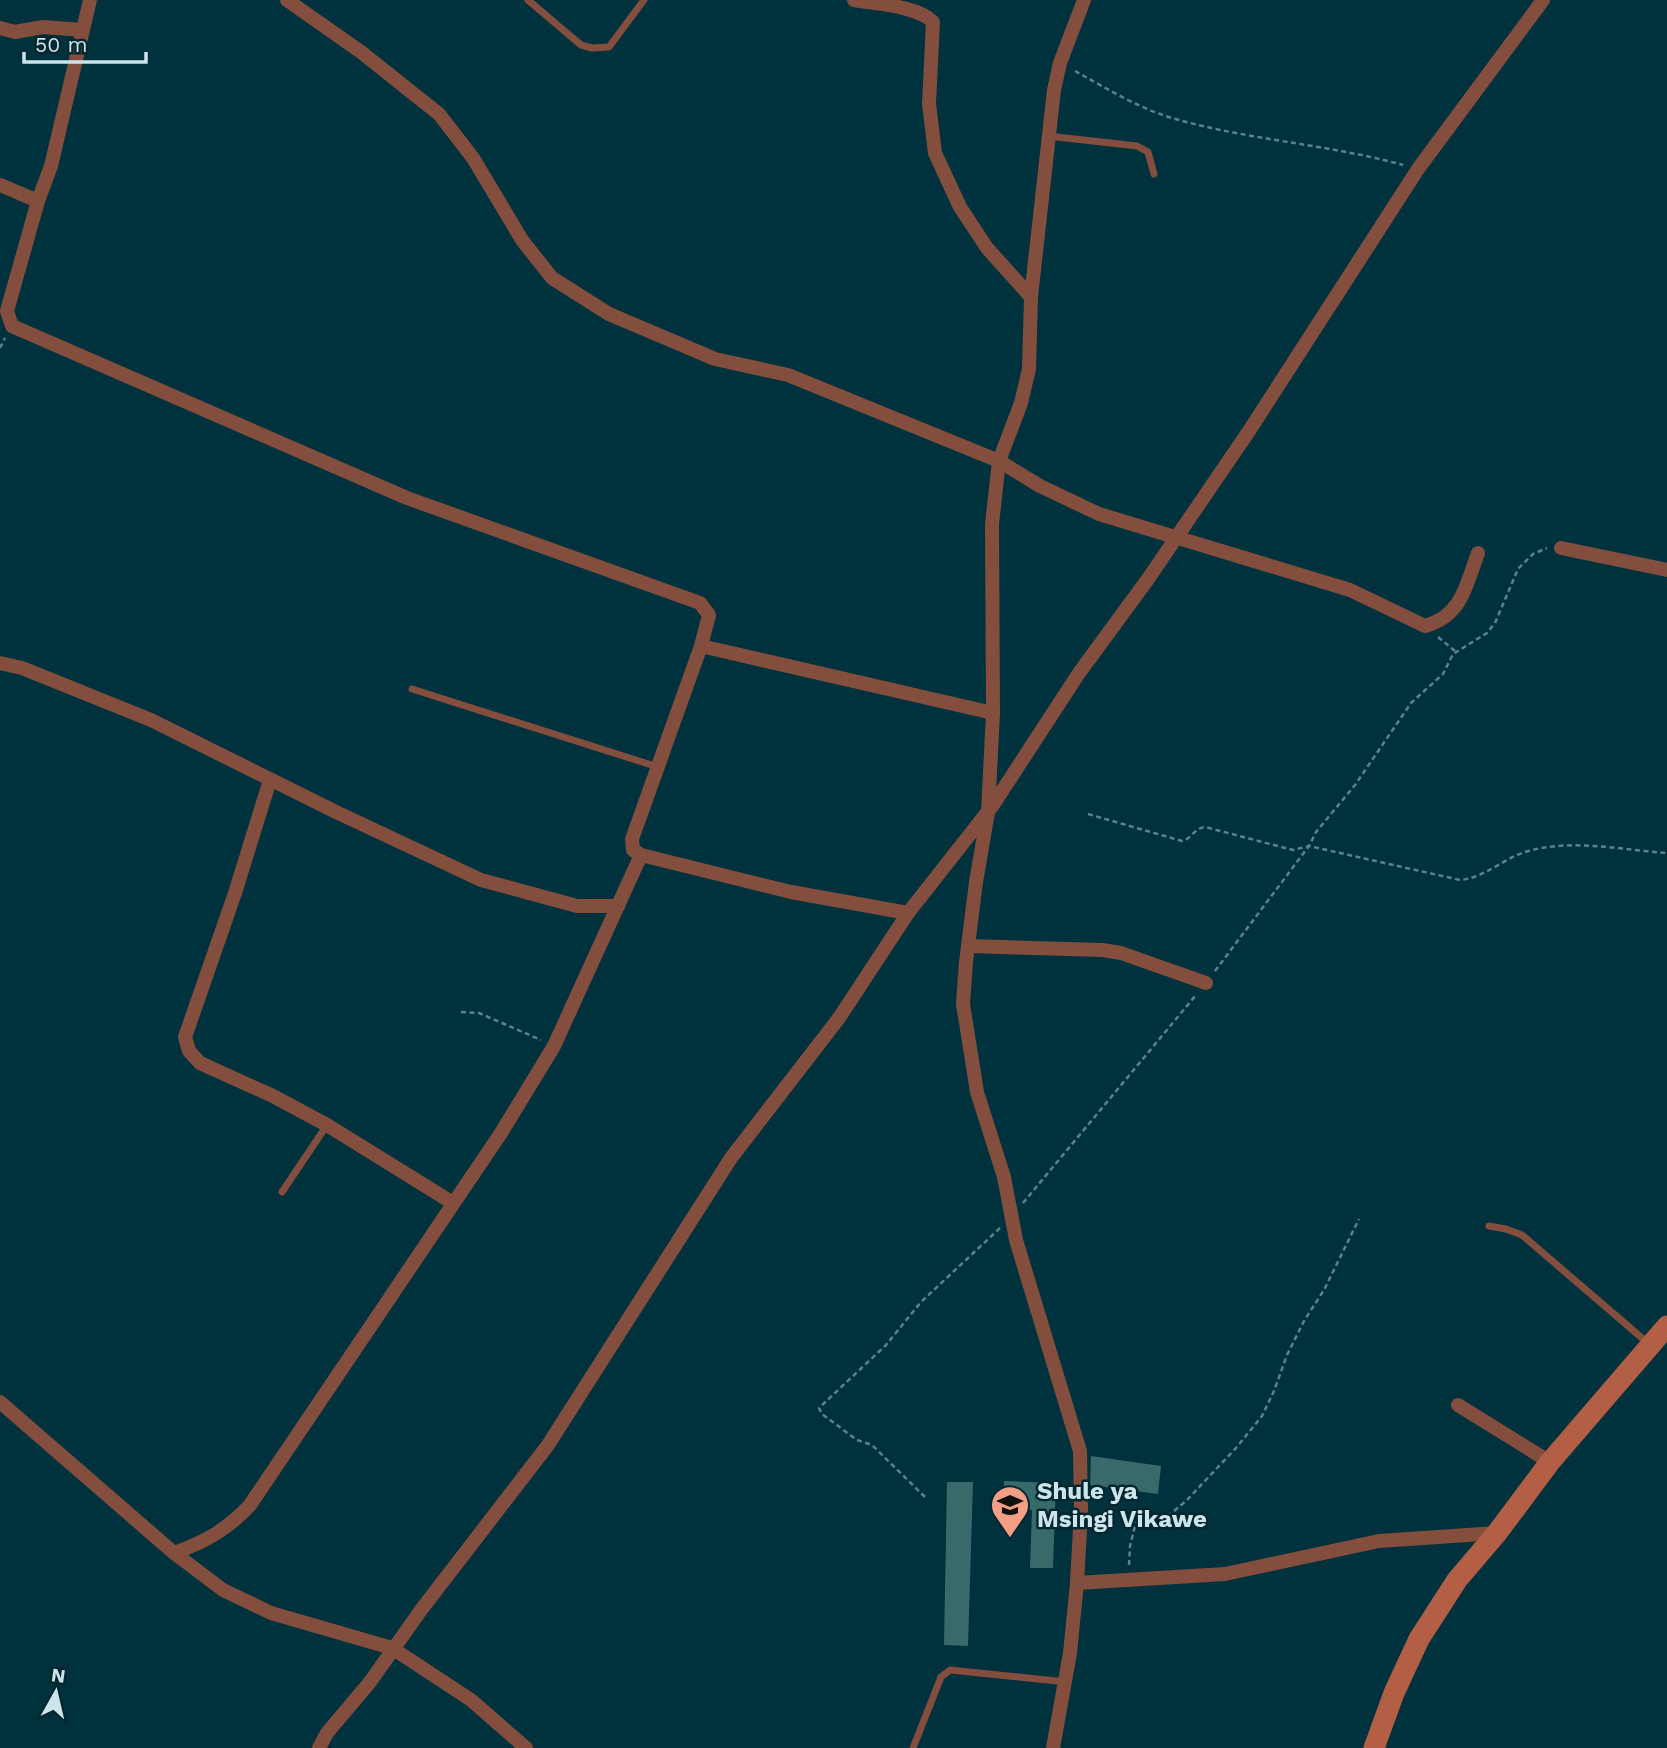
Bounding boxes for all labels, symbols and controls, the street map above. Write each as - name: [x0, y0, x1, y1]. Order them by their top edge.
- scale bar: [24, 21, 147, 65]
- text: 50 m: [35, 32, 87, 57]
- place label: Shule ya Msingi Vikawe: [1037, 1477, 1207, 1533]
- school or university icon: Shule ya Msingi Vikawe: [989, 1484, 1031, 1539]
- north arrow: [21, 1657, 91, 1727]
- text: N: [50, 1663, 67, 1688]

